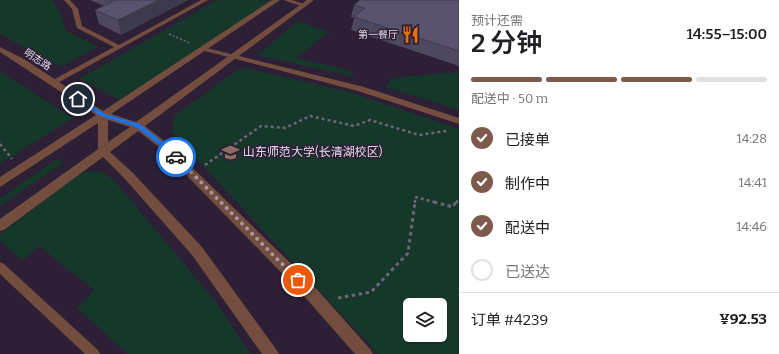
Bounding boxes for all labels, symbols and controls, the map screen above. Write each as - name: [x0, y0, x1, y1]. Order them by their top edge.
- text: 预计还需: [471, 13, 523, 28]
- restaurant icon: 第一餐厅: [401, 24, 421, 44]
- text: 14:55–15:00: [687, 25, 767, 43]
- text: 2 分钟: [471, 28, 542, 59]
- place label: 第一餐厅: [358, 29, 398, 41]
- street label: 明志路: [22, 46, 53, 73]
- pin: [61, 82, 95, 116]
- icon: home: [67, 88, 89, 110]
- text: 配送中 · 50 m: [471, 91, 548, 106]
- icon: check: [471, 127, 493, 149]
- text: 已接单: [505, 131, 550, 149]
- text: 14:28: [737, 131, 767, 146]
- courier: [156, 137, 196, 177]
- school or university icon: 山东师范大学(长清湖校区): [220, 142, 240, 162]
- place label: 山东师范大学(长清湖校区): [243, 144, 383, 159]
- icon: car: [165, 146, 187, 168]
- icon: check: [471, 171, 493, 193]
- text: 制作中: [505, 175, 550, 193]
- text: 14:41: [739, 175, 767, 190]
- icon: check: [471, 215, 493, 237]
- text: 配送中: [505, 219, 550, 237]
- text: 14:46: [736, 219, 767, 234]
- pin: [281, 263, 315, 297]
- text: 已送达: [505, 263, 550, 281]
- icon: bag: [287, 269, 309, 291]
- map controls: [403, 298, 447, 342]
- button: layers: [403, 298, 447, 342]
- text: ¥92.53: [719, 310, 767, 328]
- text: 订单 #4239: [471, 311, 548, 329]

